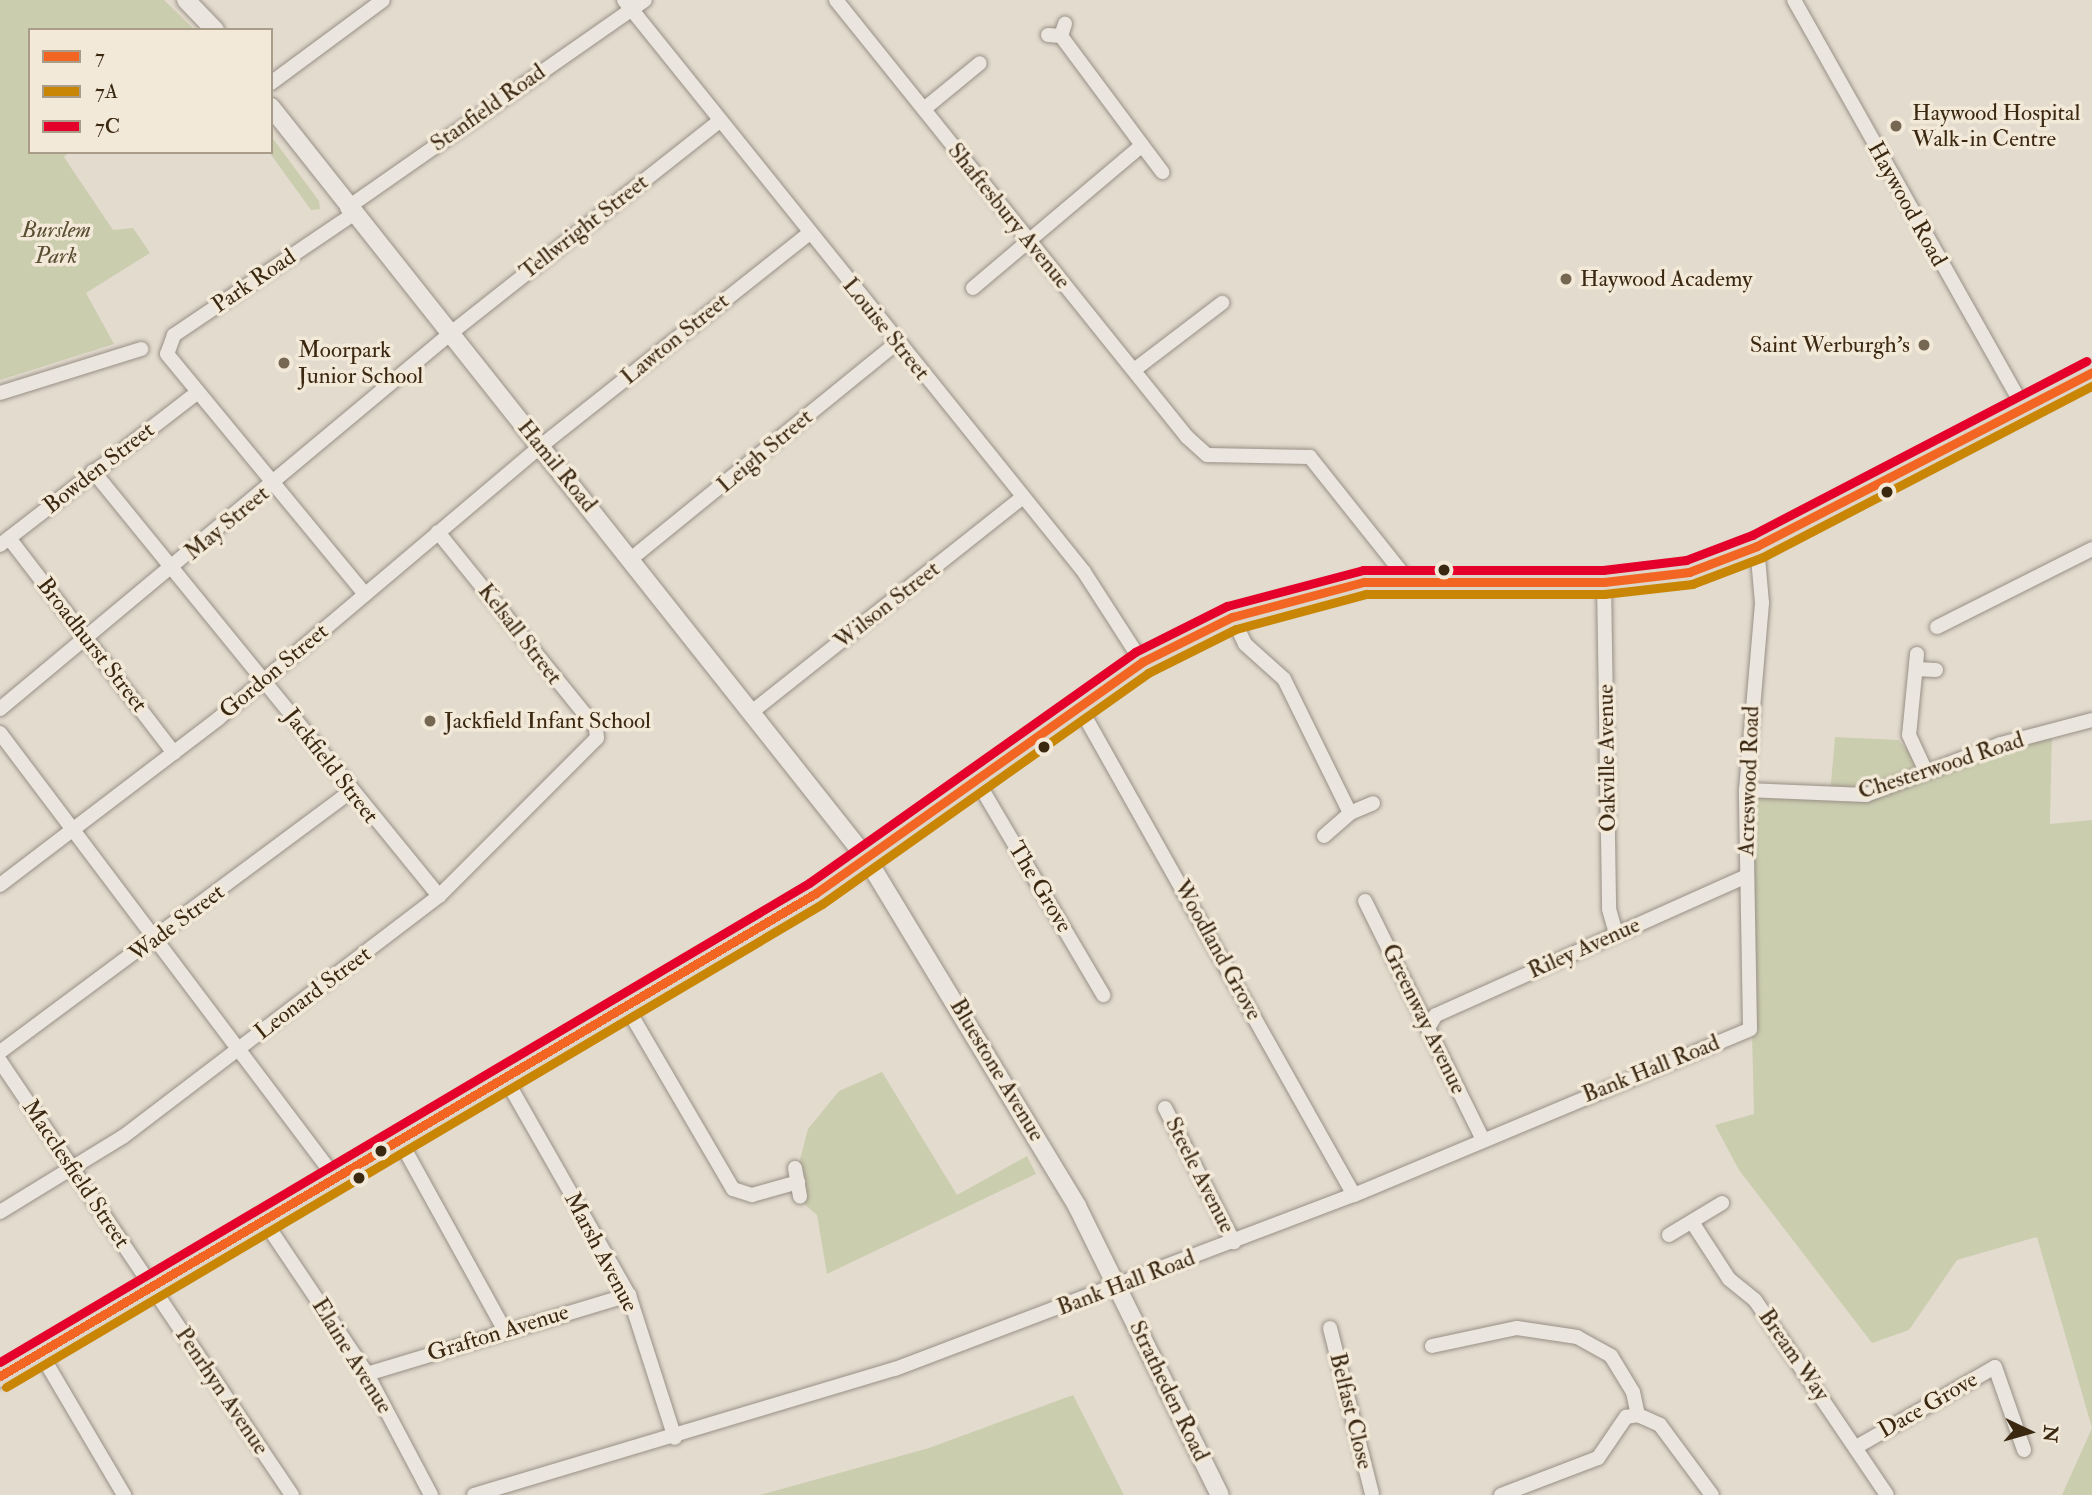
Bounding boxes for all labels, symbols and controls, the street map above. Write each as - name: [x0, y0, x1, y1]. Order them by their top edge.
- legend: [28, 28, 273, 154]
- text: 7: [95, 43, 105, 70]
- street label: Stanfield Road: [425, 58, 551, 158]
- text: 7A: [95, 78, 118, 105]
- place label: Haywood Hospital Walk-in Centre: [1912, 99, 2080, 153]
- text: 7C: [95, 113, 120, 140]
- marker: Haywood Hospital Walk-in Centre: [1886, 116, 1906, 136]
- street label: Shaftesbury Avenue: [942, 137, 1076, 295]
- street label: Haywood Road: [1861, 137, 1953, 271]
- street label: Tellwright Street: [514, 168, 654, 286]
- park label: Burslem Park: [21, 216, 91, 270]
- street label: Park Road: [207, 243, 301, 319]
- place label: Haywood Academy: [1580, 265, 1752, 293]
- marker: Haywood Academy: [1558, 271, 1574, 287]
- street label: Louise Street: [836, 272, 936, 386]
- street label: Lawton Street: [616, 287, 734, 391]
- place label: Saint Werburgh's: [1750, 331, 1910, 359]
- place label: Moorpark Junior School: [298, 336, 423, 390]
- marker: Saint Werburgh's: [1916, 337, 1932, 353]
- marker: Moorpark Junior School: [276, 355, 292, 371]
- street label: Leigh Street: [712, 403, 818, 499]
- street label: Hamil Road: [511, 414, 603, 518]
- street label: Bowden Street: [38, 416, 160, 520]
- street label: May Street: [179, 480, 275, 566]
- unlabelled marker: [1880, 485, 1894, 499]
- street label: Wilson Street: [829, 555, 945, 655]
- unlabelled marker: [1437, 563, 1451, 577]
- street label: Broadhurst Street: [31, 572, 153, 718]
- street label: Kelsall Street: [472, 578, 568, 690]
- street label: Gordon Street: [214, 618, 334, 724]
- street label: Oakville Avenue: [1592, 684, 1622, 832]
- street label: Jackfield Street: [278, 703, 384, 829]
- street label: Acreswood Road: [1733, 705, 1765, 857]
- place label: Jackfield Infant School: [444, 707, 651, 735]
- marker: Jackfield Infant School: [422, 713, 438, 729]
- street label: Chesterwood Road: [1855, 726, 2027, 806]
- unlabelled marker: [1037, 740, 1051, 754]
- street label: The Grove: [1002, 836, 1078, 938]
- street label: Woodland Grove: [1168, 875, 1268, 1025]
- street label: Wade Street: [124, 878, 230, 968]
- street label: Riley Avenue: [1524, 911, 1644, 985]
- street label: Greenway Avenue: [1376, 939, 1472, 1099]
- street label: Leonard Street: [249, 940, 377, 1046]
- street label: Bluestone Avenue: [944, 994, 1050, 1146]
- street label: Bank Hall Road: [1578, 1029, 1724, 1109]
- street label: Macclesfield Street: [16, 1095, 136, 1253]
- street label: Steele Avenue: [1159, 1112, 1241, 1238]
- unlabelled marker: [374, 1144, 388, 1158]
- unlabelled marker: [352, 1171, 366, 1185]
- street label: Marsh Avenue: [558, 1187, 644, 1317]
- street label: Bank Hall Road: [1053, 1244, 1199, 1322]
- street label: Elaine Avenue: [306, 1293, 398, 1419]
- street label: Grafton Avenue: [424, 1298, 572, 1368]
- street label: Bream Way: [1752, 1304, 1836, 1406]
- street label: Stratheden Road: [1123, 1316, 1215, 1466]
- street label: Penrhyn Avenue: [169, 1322, 275, 1460]
- street label: Belfast Close: [1323, 1350, 1379, 1472]
- street label: Dace Grove: [1873, 1366, 1983, 1444]
- north arrow: [1994, 1397, 2064, 1467]
- text: N: [2037, 1424, 2063, 1443]

